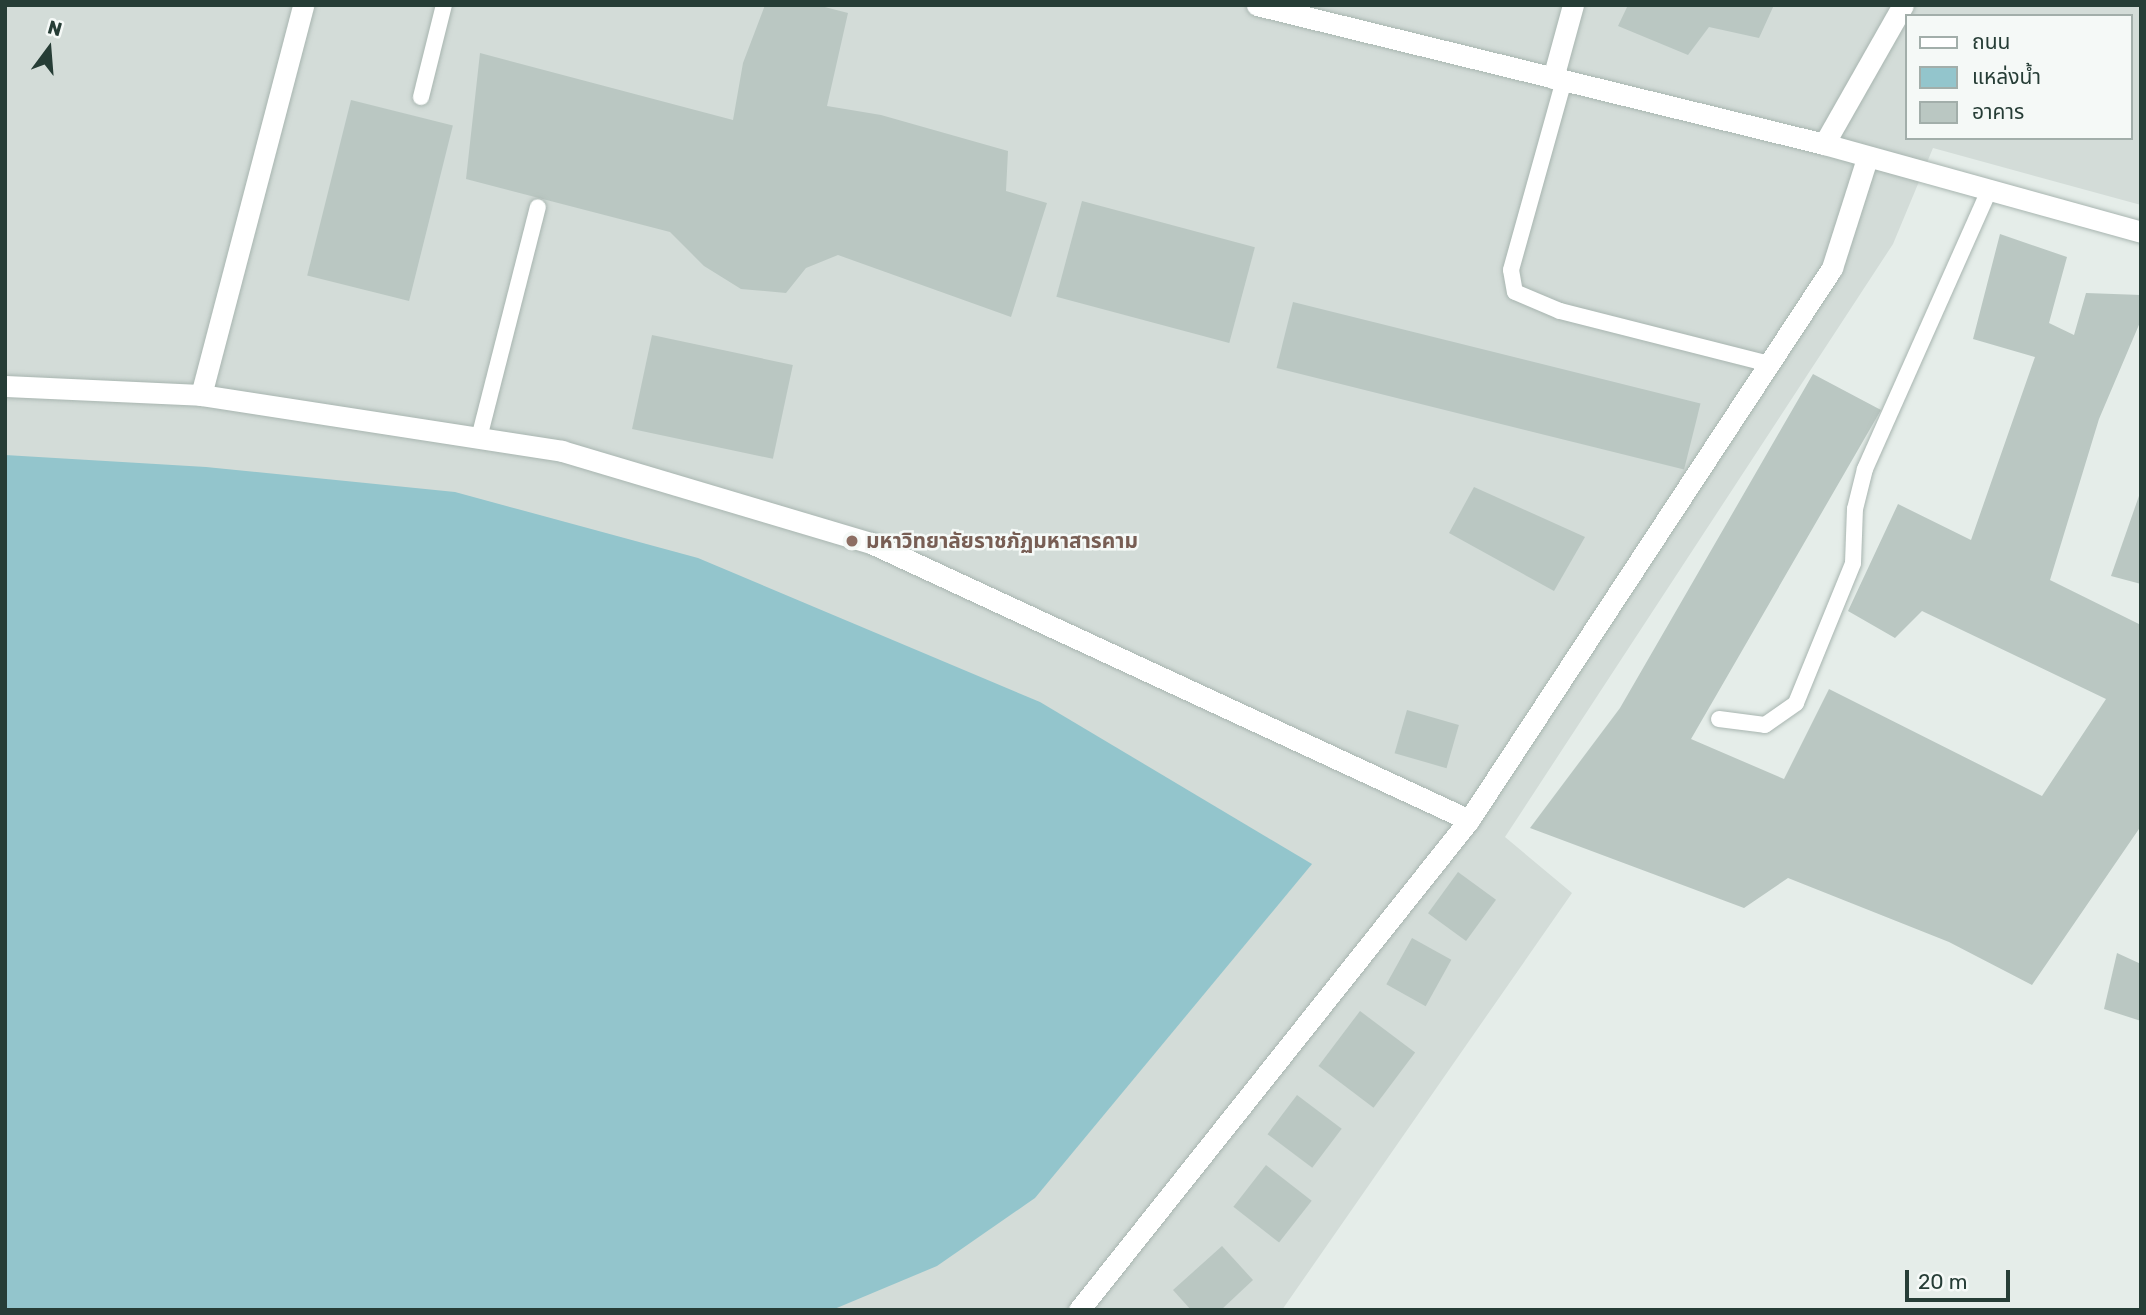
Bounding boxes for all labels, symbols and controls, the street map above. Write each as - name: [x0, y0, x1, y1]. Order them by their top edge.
- north arrow: [14, 14, 84, 84]
- legend: [1904, 14, 2132, 140]
- text: N: [45, 15, 65, 41]
- text: ถนน: [1972, 29, 2010, 54]
- text: แหล่งน้ำ: [1972, 64, 2041, 89]
- text: อาคาร: [1972, 99, 2024, 124]
- place label: มหาวิทยาลัยราชภัฏมหาสารคาม: [866, 528, 1138, 554]
- marker: มหาวิทยาลัยราชภัฏมหาสารคาม: [844, 533, 860, 549]
- scale bar: [1908, 1256, 2013, 1300]
- text: 20 m: [1918, 1269, 1967, 1294]

